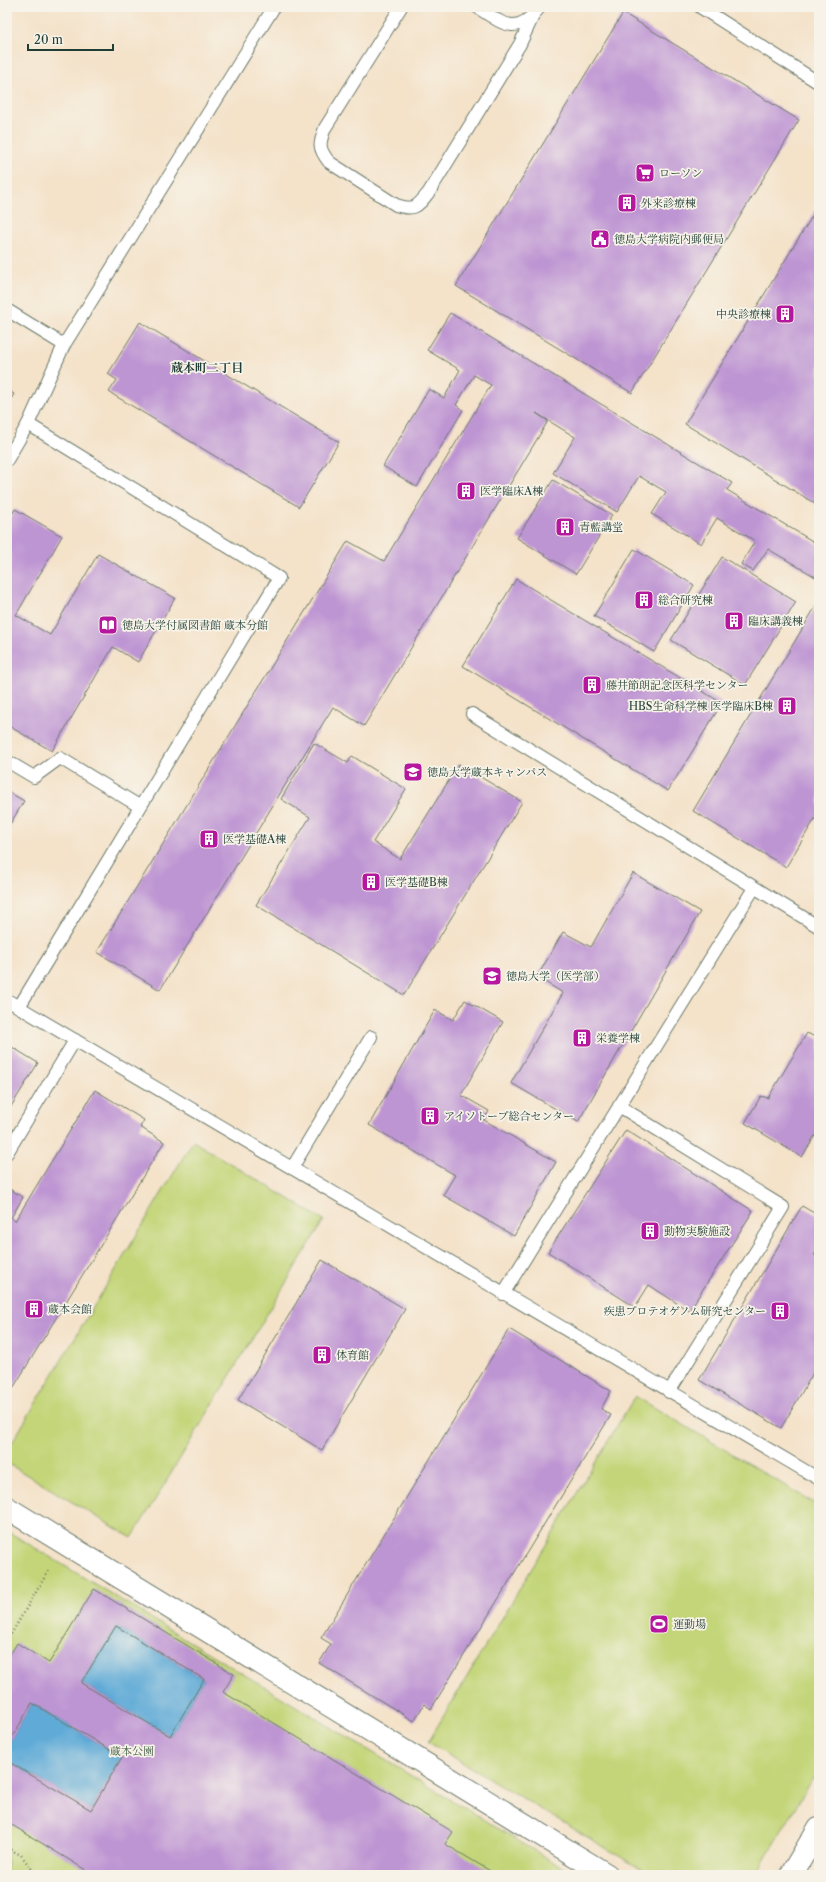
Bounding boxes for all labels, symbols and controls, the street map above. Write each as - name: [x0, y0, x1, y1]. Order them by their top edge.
- scale bar: [28, 26, 113, 52]
- text: 20 m: [34, 32, 63, 47]
- supermarket icon: ローソン: [634, 162, 656, 184]
- place label: ローソン: [659, 166, 703, 180]
- building icon: 外来診療棟: [616, 192, 638, 214]
- place label: 外来診療棟: [641, 196, 696, 210]
- public building icon: 徳島大学病院内郵便局: [589, 228, 611, 250]
- place label: 徳島大学病院内郵便局: [614, 232, 724, 246]
- building icon: 中央診療棟: [774, 303, 796, 325]
- place label: 中央診療棟: [716, 307, 771, 321]
- district label: 蔵本町二丁目: [171, 360, 243, 375]
- building icon: 医学臨床A棟: [455, 480, 477, 502]
- place label: 医学臨床A棟: [480, 484, 543, 498]
- building icon: 青藍講堂: [554, 516, 576, 538]
- place label: 青藍講堂: [579, 520, 623, 534]
- building icon: 総合研究棟: [633, 589, 655, 611]
- place label: 総合研究棟: [658, 593, 713, 607]
- building icon: 臨床講義棟: [723, 610, 745, 632]
- library icon: 徳島大学付属図書館 蔵本分館: [97, 614, 119, 636]
- place label: 臨床講義棟: [748, 614, 803, 628]
- place label: 徳島大学付属図書館 蔵本分館: [122, 618, 268, 632]
- building icon: 藤井節朗記念医科学センター: [581, 674, 603, 696]
- place label: 藤井節朗記念医科学センター: [606, 678, 749, 692]
- building icon: HBS生命科学棟 医学臨床B棟: [776, 695, 798, 717]
- place label: HBS生命科学棟 医学臨床B棟: [629, 699, 773, 713]
- school or university icon: 徳島大学蔵本キャンパス: [402, 761, 424, 783]
- place label: 徳島大学蔵本キャンパス: [427, 765, 547, 779]
- building icon: 医学基礎A棟: [198, 828, 220, 850]
- place label: 医学基礎A棟: [223, 832, 286, 846]
- building icon: 医学基礎B棟: [360, 871, 382, 893]
- place label: 医学基礎B棟: [385, 875, 448, 889]
- school or university icon: 徳島大学（医学部）: [481, 965, 503, 987]
- place label: 徳島大学（医学部）: [506, 969, 605, 983]
- building icon: 栄養学棟: [571, 1027, 593, 1049]
- place label: 栄養学棟: [596, 1031, 640, 1045]
- building icon: アイソトープ総合センター: [419, 1105, 441, 1127]
- place label: アイソトープ総合センター: [444, 1109, 574, 1123]
- building icon: 動物実験施設: [639, 1220, 661, 1242]
- place label: 動物実験施設: [664, 1224, 730, 1238]
- building icon: 蔵本会館: [23, 1298, 45, 1320]
- building icon: 疾患プロテオゲノム研究センター: [769, 1300, 791, 1322]
- place label: 蔵本会館: [48, 1302, 92, 1316]
- place label: 疾患プロテオゲノム研究センター: [603, 1304, 766, 1318]
- building icon: 体育館: [311, 1344, 333, 1366]
- place label: 体育館: [336, 1348, 369, 1362]
- sports icon: 運動場: [648, 1613, 670, 1635]
- place label: 運動場: [673, 1617, 706, 1631]
- park label: 蔵本公園: [110, 1744, 154, 1758]

